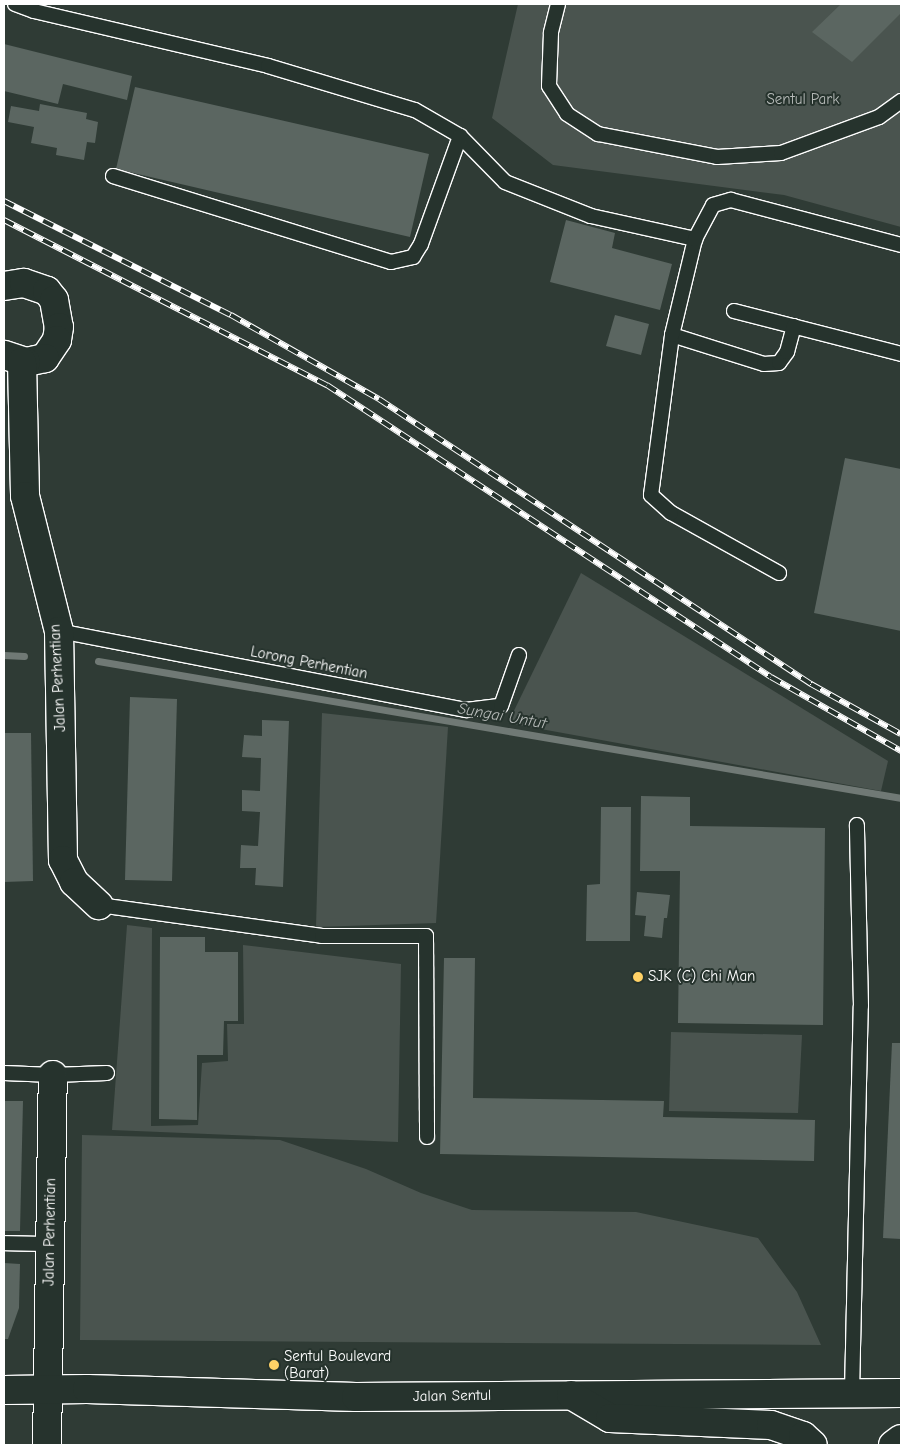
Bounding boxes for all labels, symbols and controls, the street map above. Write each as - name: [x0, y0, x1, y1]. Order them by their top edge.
- park label: Sentul Park: [766, 91, 840, 109]
- street label: Jalan Perhentian: [46, 624, 70, 732]
- street label: Lorong Perhentian: [249, 643, 369, 683]
- water label: Sungai Untut: [456, 699, 548, 733]
- place label: SJK (C) Chi Man: [648, 968, 755, 986]
- marker: SJK (C) Chi Man: [632, 971, 644, 983]
- street label: Jalan Perhentian: [40, 1178, 60, 1286]
- place label: Sentul Boulevard (Barat): [284, 1347, 391, 1382]
- marker: Sentul Boulevard (Barat): [268, 1359, 280, 1371]
- street label: Jalan Sentul: [413, 1386, 491, 1406]

